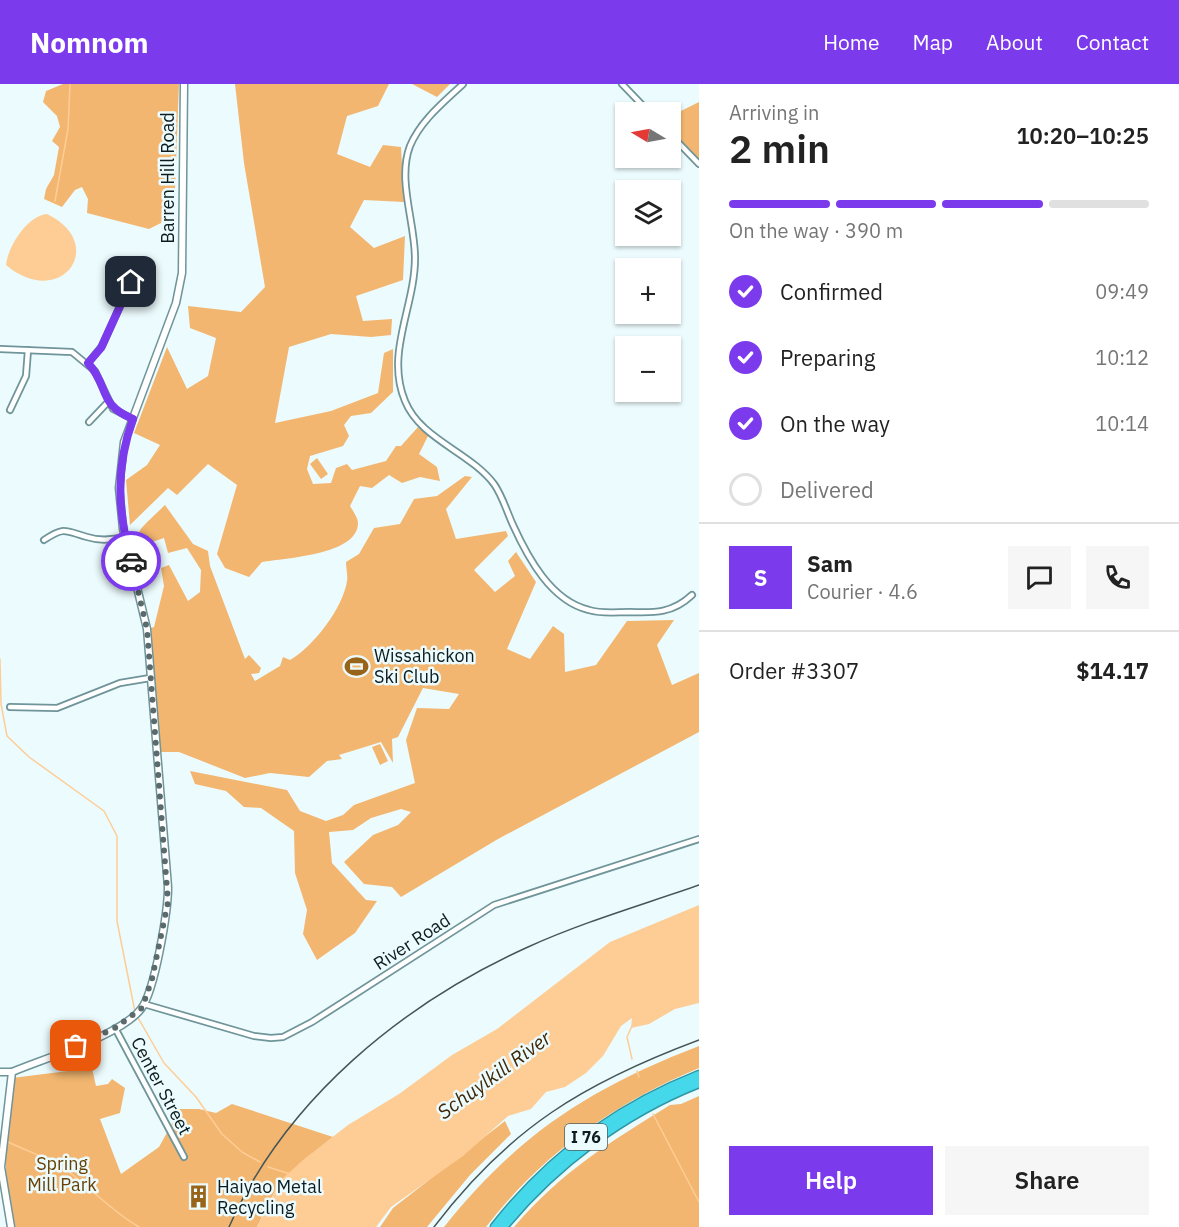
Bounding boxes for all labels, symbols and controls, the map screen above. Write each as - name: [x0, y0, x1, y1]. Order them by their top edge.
- text: Nomnom: [30, 24, 149, 61]
- text: Home: [823, 28, 880, 56]
- text: Map: [913, 28, 953, 56]
- text: About: [986, 28, 1043, 56]
- text: Contact: [1076, 28, 1149, 56]
- text: Arriving in: [729, 99, 819, 126]
- north arrow: [615, 102, 681, 168]
- map controls: [615, 102, 681, 402]
- street label: Barren Hill Road: [156, 112, 179, 244]
- text: 10:20–10:25: [1016, 121, 1149, 150]
- text: 2 min: [729, 123, 830, 174]
- button: layers: [615, 180, 681, 246]
- text: On the way · 390 m: [729, 217, 903, 244]
- pin: [105, 256, 156, 307]
- button: +: [615, 258, 681, 324]
- icon: home: [114, 265, 147, 298]
- icon: check: [729, 275, 762, 308]
- text: Confirmed: [780, 277, 883, 306]
- text: 09:49: [1095, 278, 1149, 305]
- button: −: [615, 336, 681, 402]
- icon: check: [729, 341, 762, 374]
- text: Preparing: [780, 343, 875, 372]
- text: 10:12: [1095, 344, 1149, 371]
- icon: check: [729, 407, 762, 440]
- text: On the way: [780, 409, 890, 438]
- text: 10:14: [1095, 410, 1149, 437]
- text: Delivered: [780, 475, 874, 504]
- courier: [101, 531, 161, 591]
- icon: car: [115, 545, 148, 578]
- button: chat: [1008, 546, 1071, 609]
- button: phone: [1086, 546, 1149, 609]
- text: Sam: [807, 549, 853, 578]
- text: S: [754, 563, 767, 592]
- text: Courier · 4.6: [807, 578, 918, 605]
- place label: Wissahickon Ski Club: [374, 644, 475, 688]
- sports icon: Wissahickon Ski Club: [343, 653, 369, 679]
- text: Order #3307: [729, 656, 859, 685]
- text: $14.17: [1076, 656, 1149, 685]
- street label: River Road: [369, 908, 454, 975]
- pin: [50, 1020, 101, 1071]
- water label: Schuylkill River: [431, 1024, 557, 1125]
- icon: bag: [59, 1029, 92, 1062]
- street label: Center Street: [126, 1033, 197, 1139]
- road number: I 76: [565, 1124, 607, 1150]
- button: Help: [729, 1146, 933, 1215]
- button: Share: [945, 1146, 1149, 1215]
- park label: Spring Mill Park: [27, 1152, 97, 1196]
- place label: Haiyao Metal Recycling: [217, 1175, 322, 1219]
- building icon: Haiyao Metal Recycling: [186, 1184, 212, 1210]

